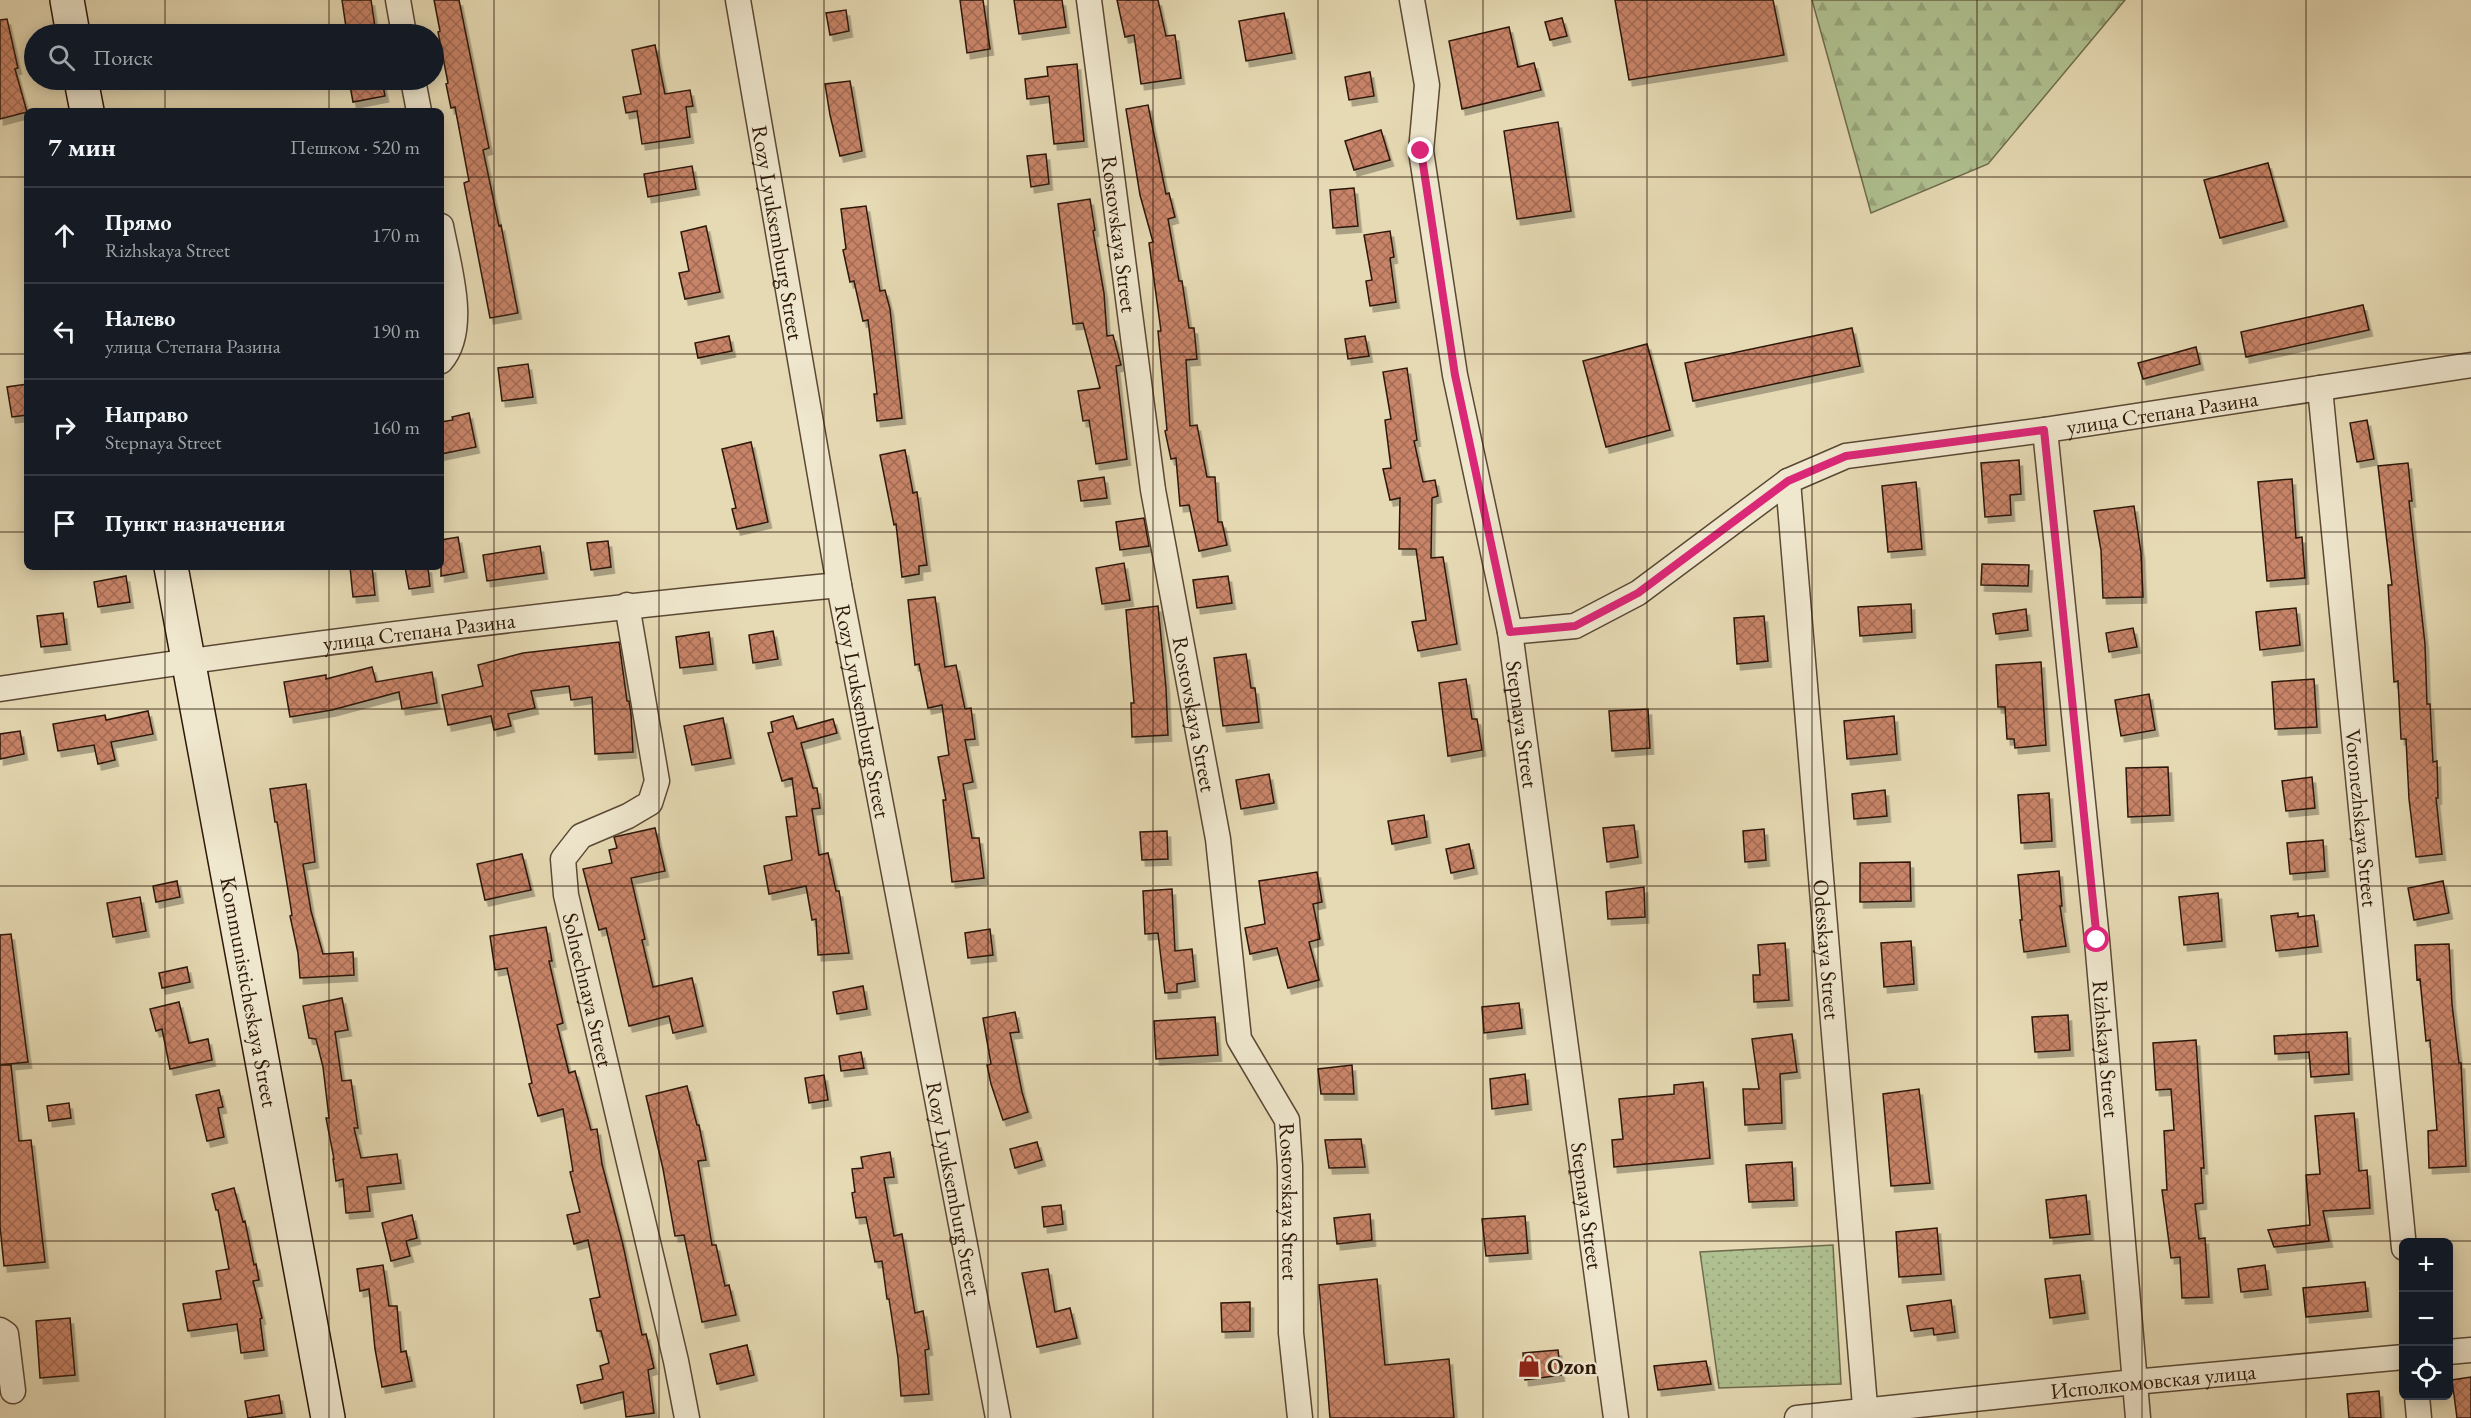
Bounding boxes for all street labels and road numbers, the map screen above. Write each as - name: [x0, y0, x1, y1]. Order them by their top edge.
- street label: Rozy Lyuksemburg Street: [745, 123, 811, 342]
- street label: Rostovskaya Street: [1095, 154, 1144, 314]
- street label: улица Степана Разина: [2064, 383, 2260, 441]
- street label: Rozy Lyuksemburg Street: [828, 602, 898, 821]
- street label: улица Степана Разина: [321, 605, 517, 658]
- street label: Rostovskaya Street: [1166, 634, 1223, 794]
- street label: Stepnaya Street: [1499, 659, 1545, 790]
- street label: Voronezhskaya Street: [2339, 728, 2385, 908]
- street label: Kommunisticheskaya Street: [214, 874, 285, 1110]
- street label: Odesskaya Street: [1807, 878, 1847, 1021]
- street label: Solnechnaya Street: [556, 910, 621, 1070]
- street label: Rizhskaya Street: [2086, 979, 2127, 1119]
- street label: Rozy Lyuksemburg Street: [920, 1079, 989, 1298]
- street label: Rostovskaya Street: [1273, 1122, 1305, 1281]
- street label: Stepnaya Street: [1564, 1140, 1610, 1271]
- street label: Исполкомовская улица: [2049, 1356, 2257, 1405]

